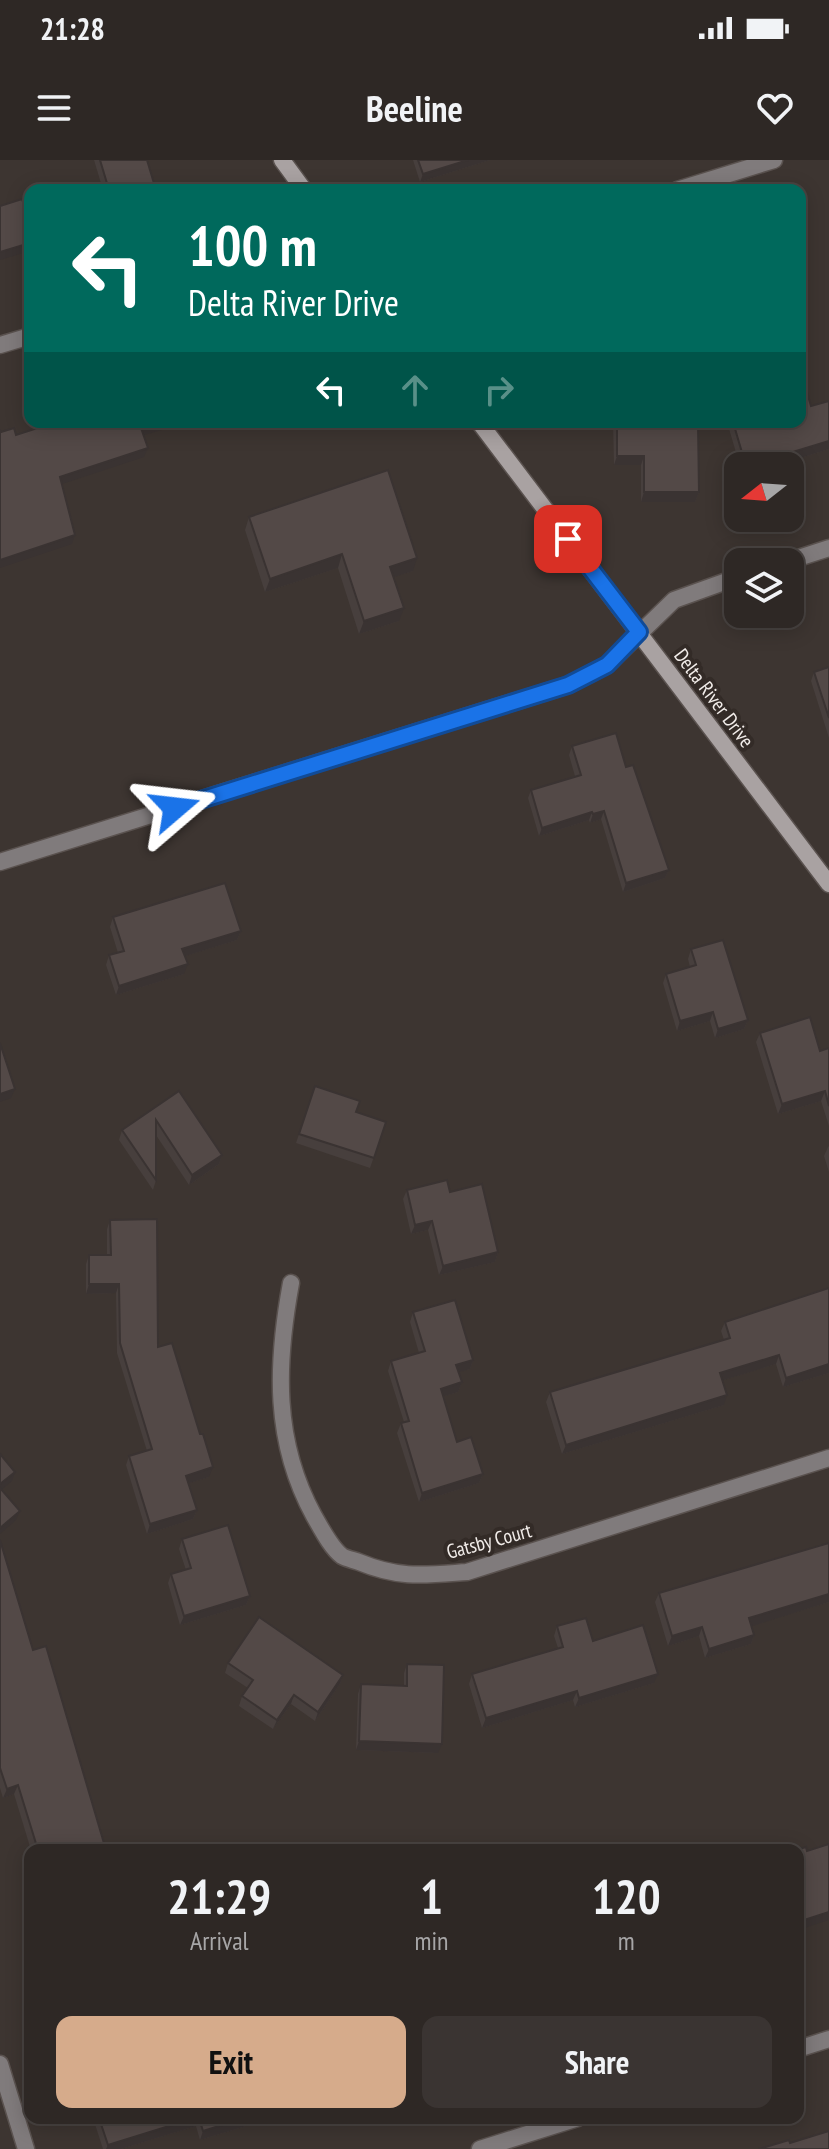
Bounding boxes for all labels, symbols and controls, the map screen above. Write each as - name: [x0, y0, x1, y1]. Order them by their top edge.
- text: 21:28: [40, 9, 105, 48]
- text: Beeline: [366, 85, 463, 132]
- icon: menu: [32, 86, 76, 130]
- icon: heart: [753, 86, 797, 130]
- text: 100 m: [188, 209, 317, 281]
- icon: left: [56, 216, 160, 320]
- text: Delta River Drive: [188, 279, 399, 326]
- icon: left: [309, 368, 353, 412]
- icon: ahead: [393, 368, 437, 412]
- icon: right: [477, 368, 521, 412]
- north arrow: [724, 452, 804, 532]
- map controls: [724, 452, 804, 628]
- pin: [534, 505, 602, 573]
- icon: arrive: [546, 517, 590, 561]
- button: layers: [724, 548, 804, 628]
- street label: Delta River Drive: [668, 643, 760, 753]
- position arrow: [133, 766, 217, 850]
- street label: Gatsby Court: [444, 1517, 535, 1565]
- text: 21:29: [167, 1865, 271, 1927]
- text: 1: [420, 1865, 443, 1927]
- text: 120: [592, 1865, 661, 1927]
- text: Arrival: [190, 1924, 249, 1957]
- text: min: [414, 1924, 448, 1957]
- text: m: [618, 1924, 635, 1957]
- button: Exit: [56, 2016, 406, 2108]
- button: Share: [422, 2016, 772, 2108]

